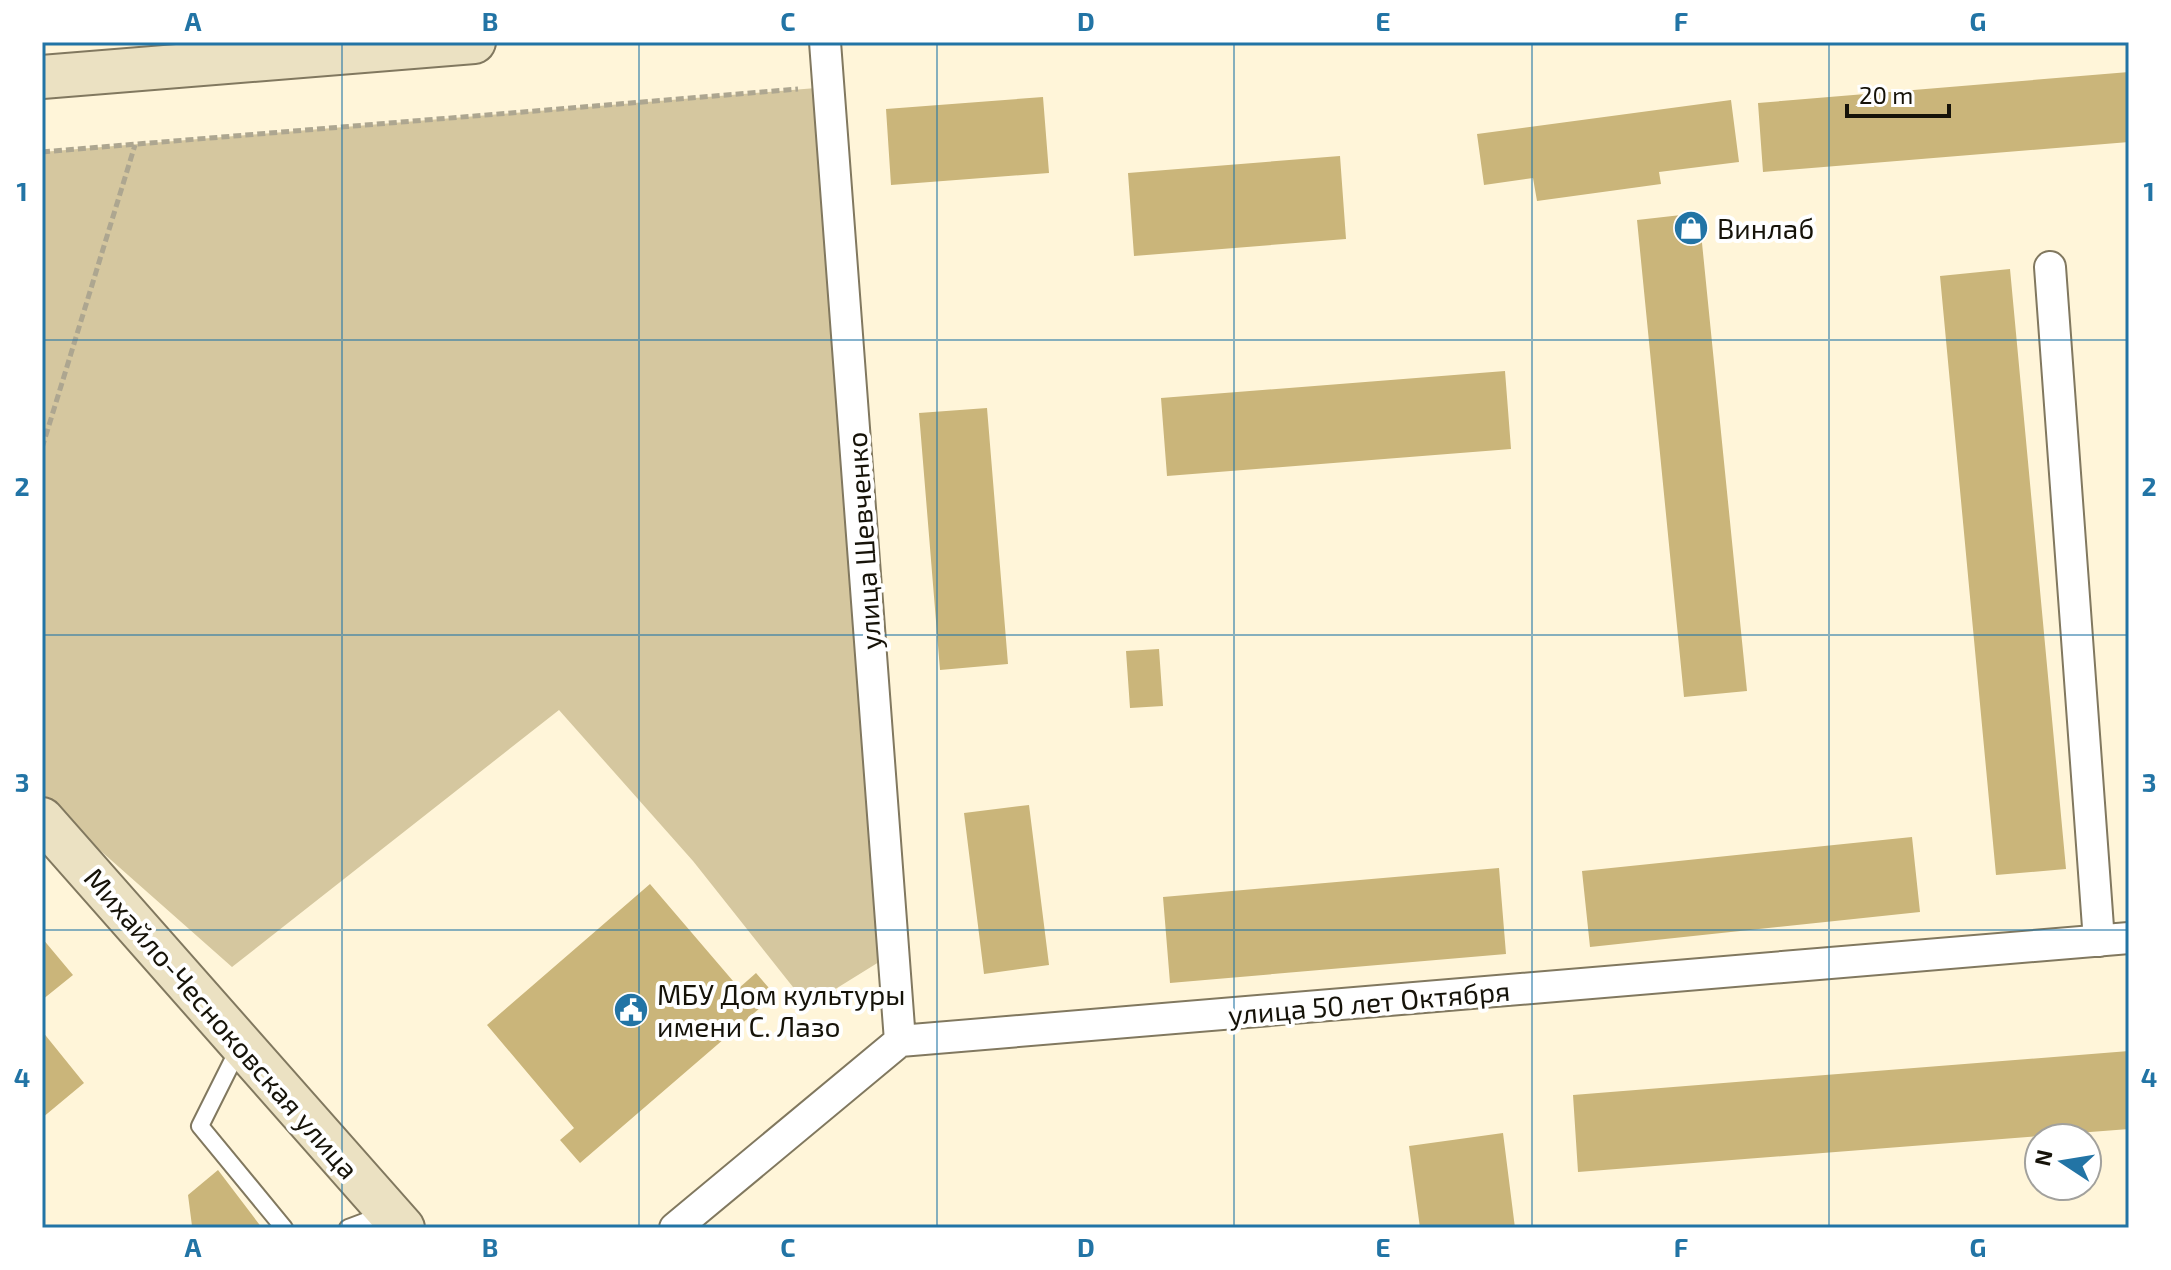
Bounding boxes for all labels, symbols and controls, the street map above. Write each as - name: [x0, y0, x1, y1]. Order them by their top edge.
- text: A: [185, 5, 202, 36]
- text: B: [482, 5, 498, 36]
- text: C: [780, 5, 796, 36]
- text: D: [1077, 5, 1095, 36]
- text: E: [1375, 5, 1391, 36]
- text: F: [1674, 5, 1688, 36]
- text: G: [1970, 5, 1986, 36]
- scale bar: [1847, 68, 1949, 118]
- text: 20 m: [1859, 80, 1913, 109]
- text: 1: [16, 175, 28, 206]
- text: 1: [2143, 175, 2155, 206]
- shop icon: Винлаб: [1672, 209, 1710, 247]
- place label: Винлаб: [1717, 211, 1814, 245]
- street label: улица Шевченко: [838, 431, 888, 651]
- text: 2: [14, 470, 30, 501]
- text: 2: [2141, 470, 2157, 501]
- text: 3: [15, 766, 29, 797]
- text: 3: [2142, 766, 2156, 797]
- street label: Михайло-Чесноковская улица: [78, 861, 366, 1185]
- street label: улица 50 лет Октября: [1227, 973, 1511, 1031]
- place label: МБУ Дом культуры имени С. Лазо: [657, 977, 905, 1043]
- public building icon: МБУ Дом культуры имени С. Лазо: [612, 991, 650, 1029]
- text: 4: [14, 1061, 30, 1092]
- text: 4: [2141, 1061, 2157, 1092]
- north arrow: [2023, 1122, 2103, 1202]
- text: N: [2028, 1147, 2057, 1168]
- text: A: [185, 1231, 202, 1262]
- text: B: [482, 1231, 498, 1262]
- text: C: [780, 1231, 796, 1262]
- text: D: [1077, 1231, 1095, 1262]
- text: E: [1375, 1231, 1391, 1262]
- text: F: [1674, 1231, 1688, 1262]
- text: G: [1970, 1231, 1986, 1262]

